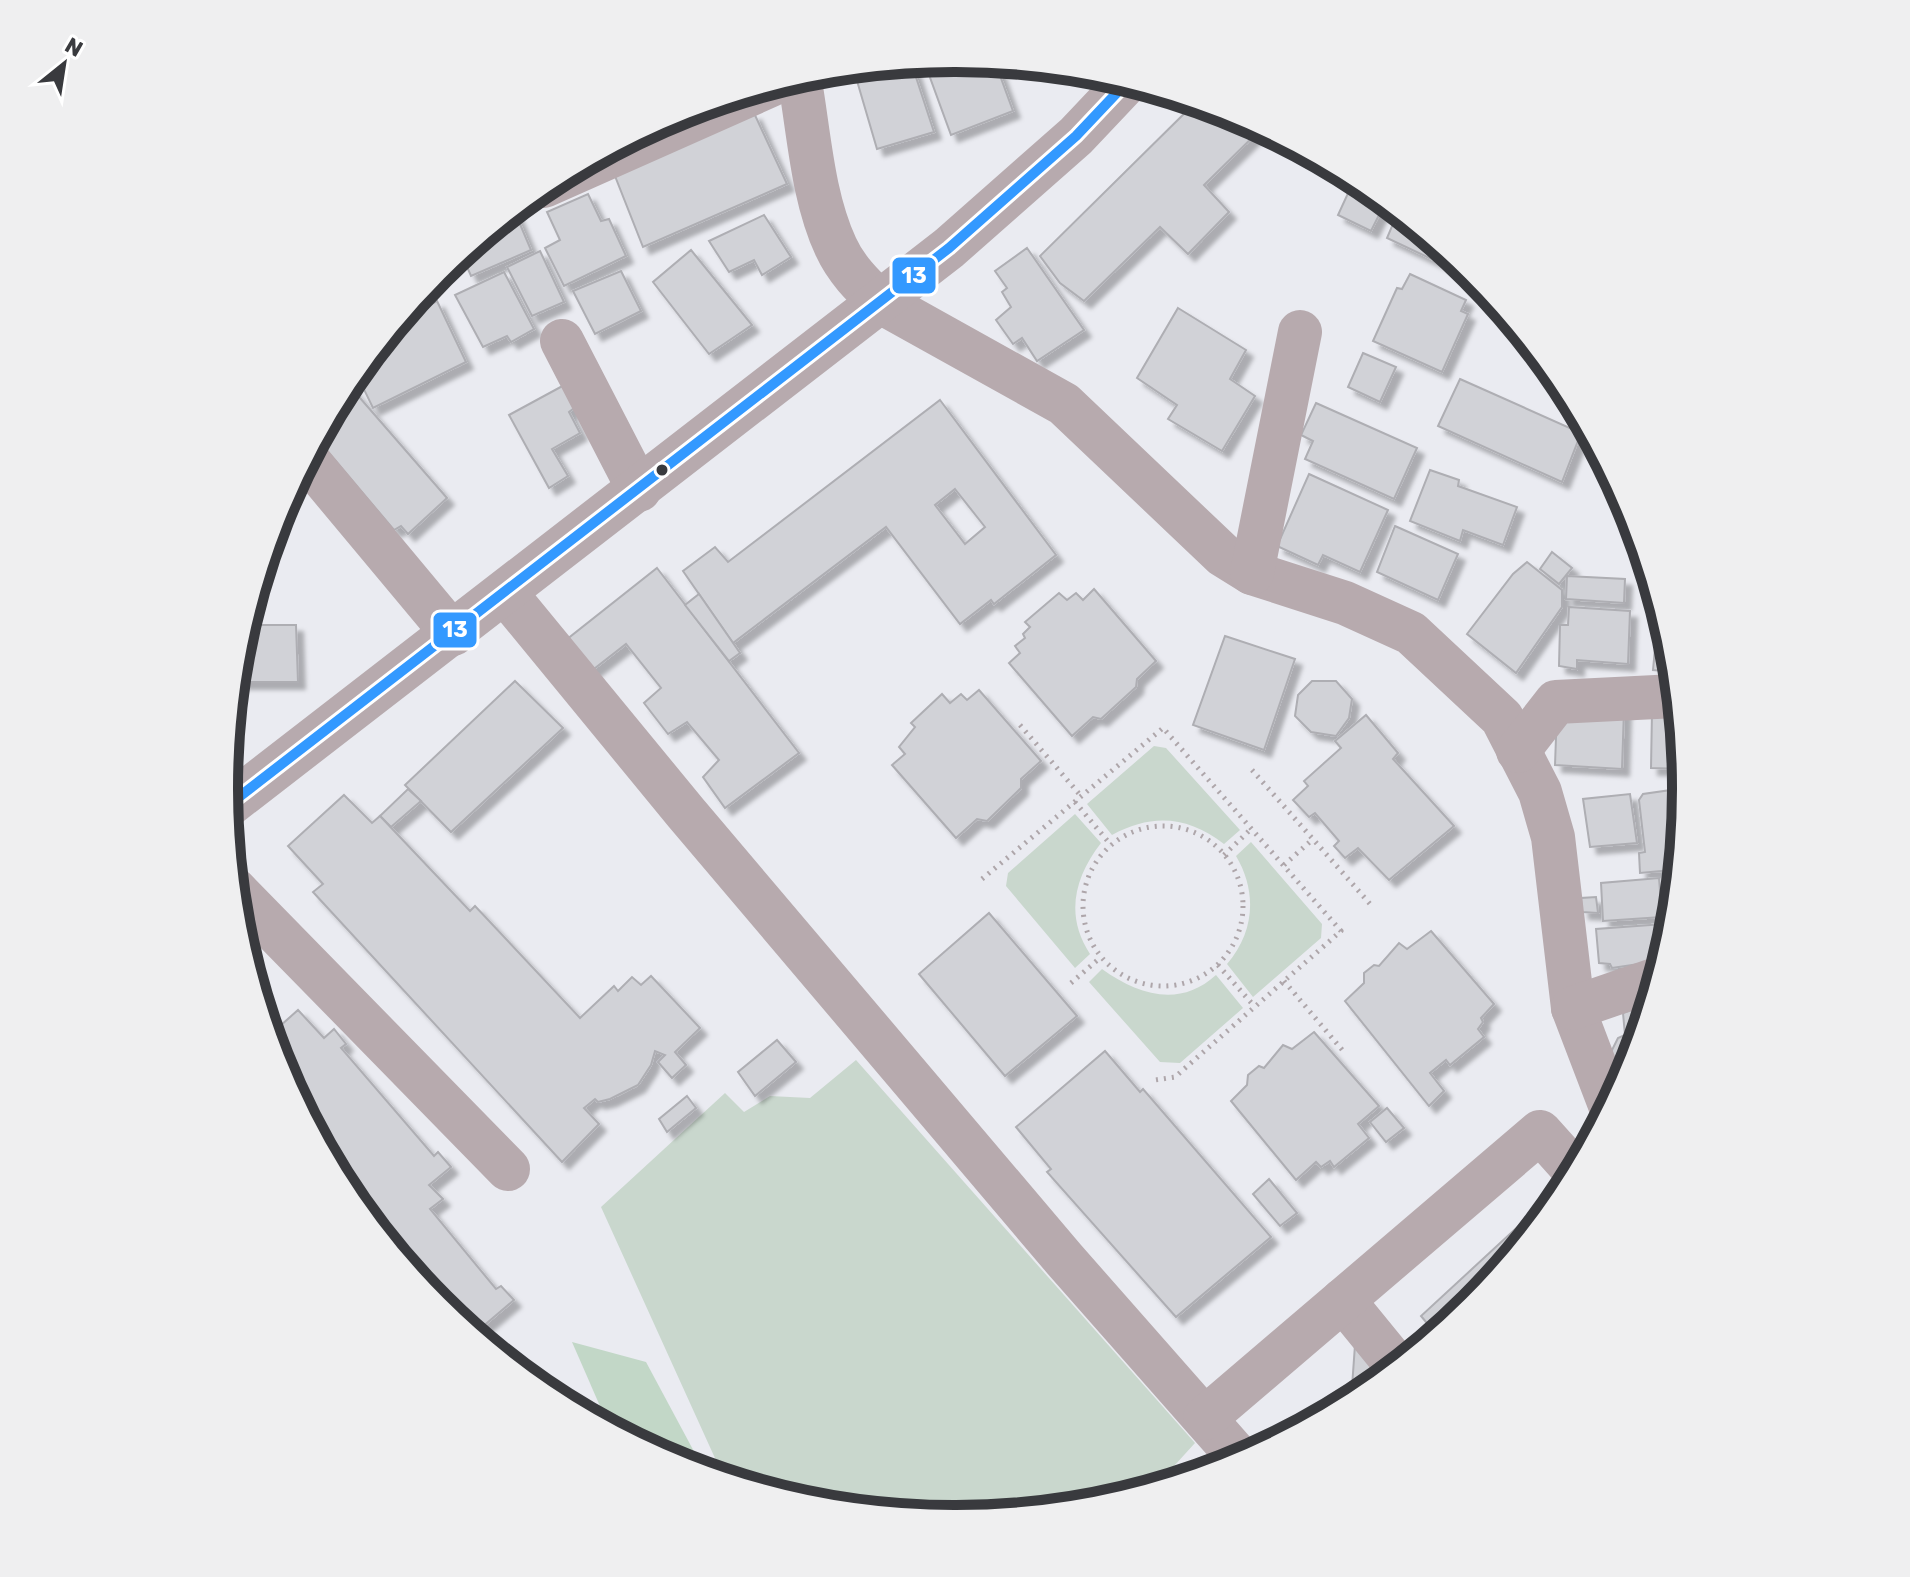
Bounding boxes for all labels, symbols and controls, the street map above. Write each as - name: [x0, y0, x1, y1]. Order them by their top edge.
- north arrow: [24, 24, 104, 104]
- text: N: [60, 31, 87, 63]
- line badge: 13: [891, 256, 937, 295]
- text: 13: [901, 262, 927, 289]
- unlabelled marker: [654, 462, 670, 478]
- line badge: 13: [432, 611, 478, 649]
- text: 13: [442, 616, 468, 643]

